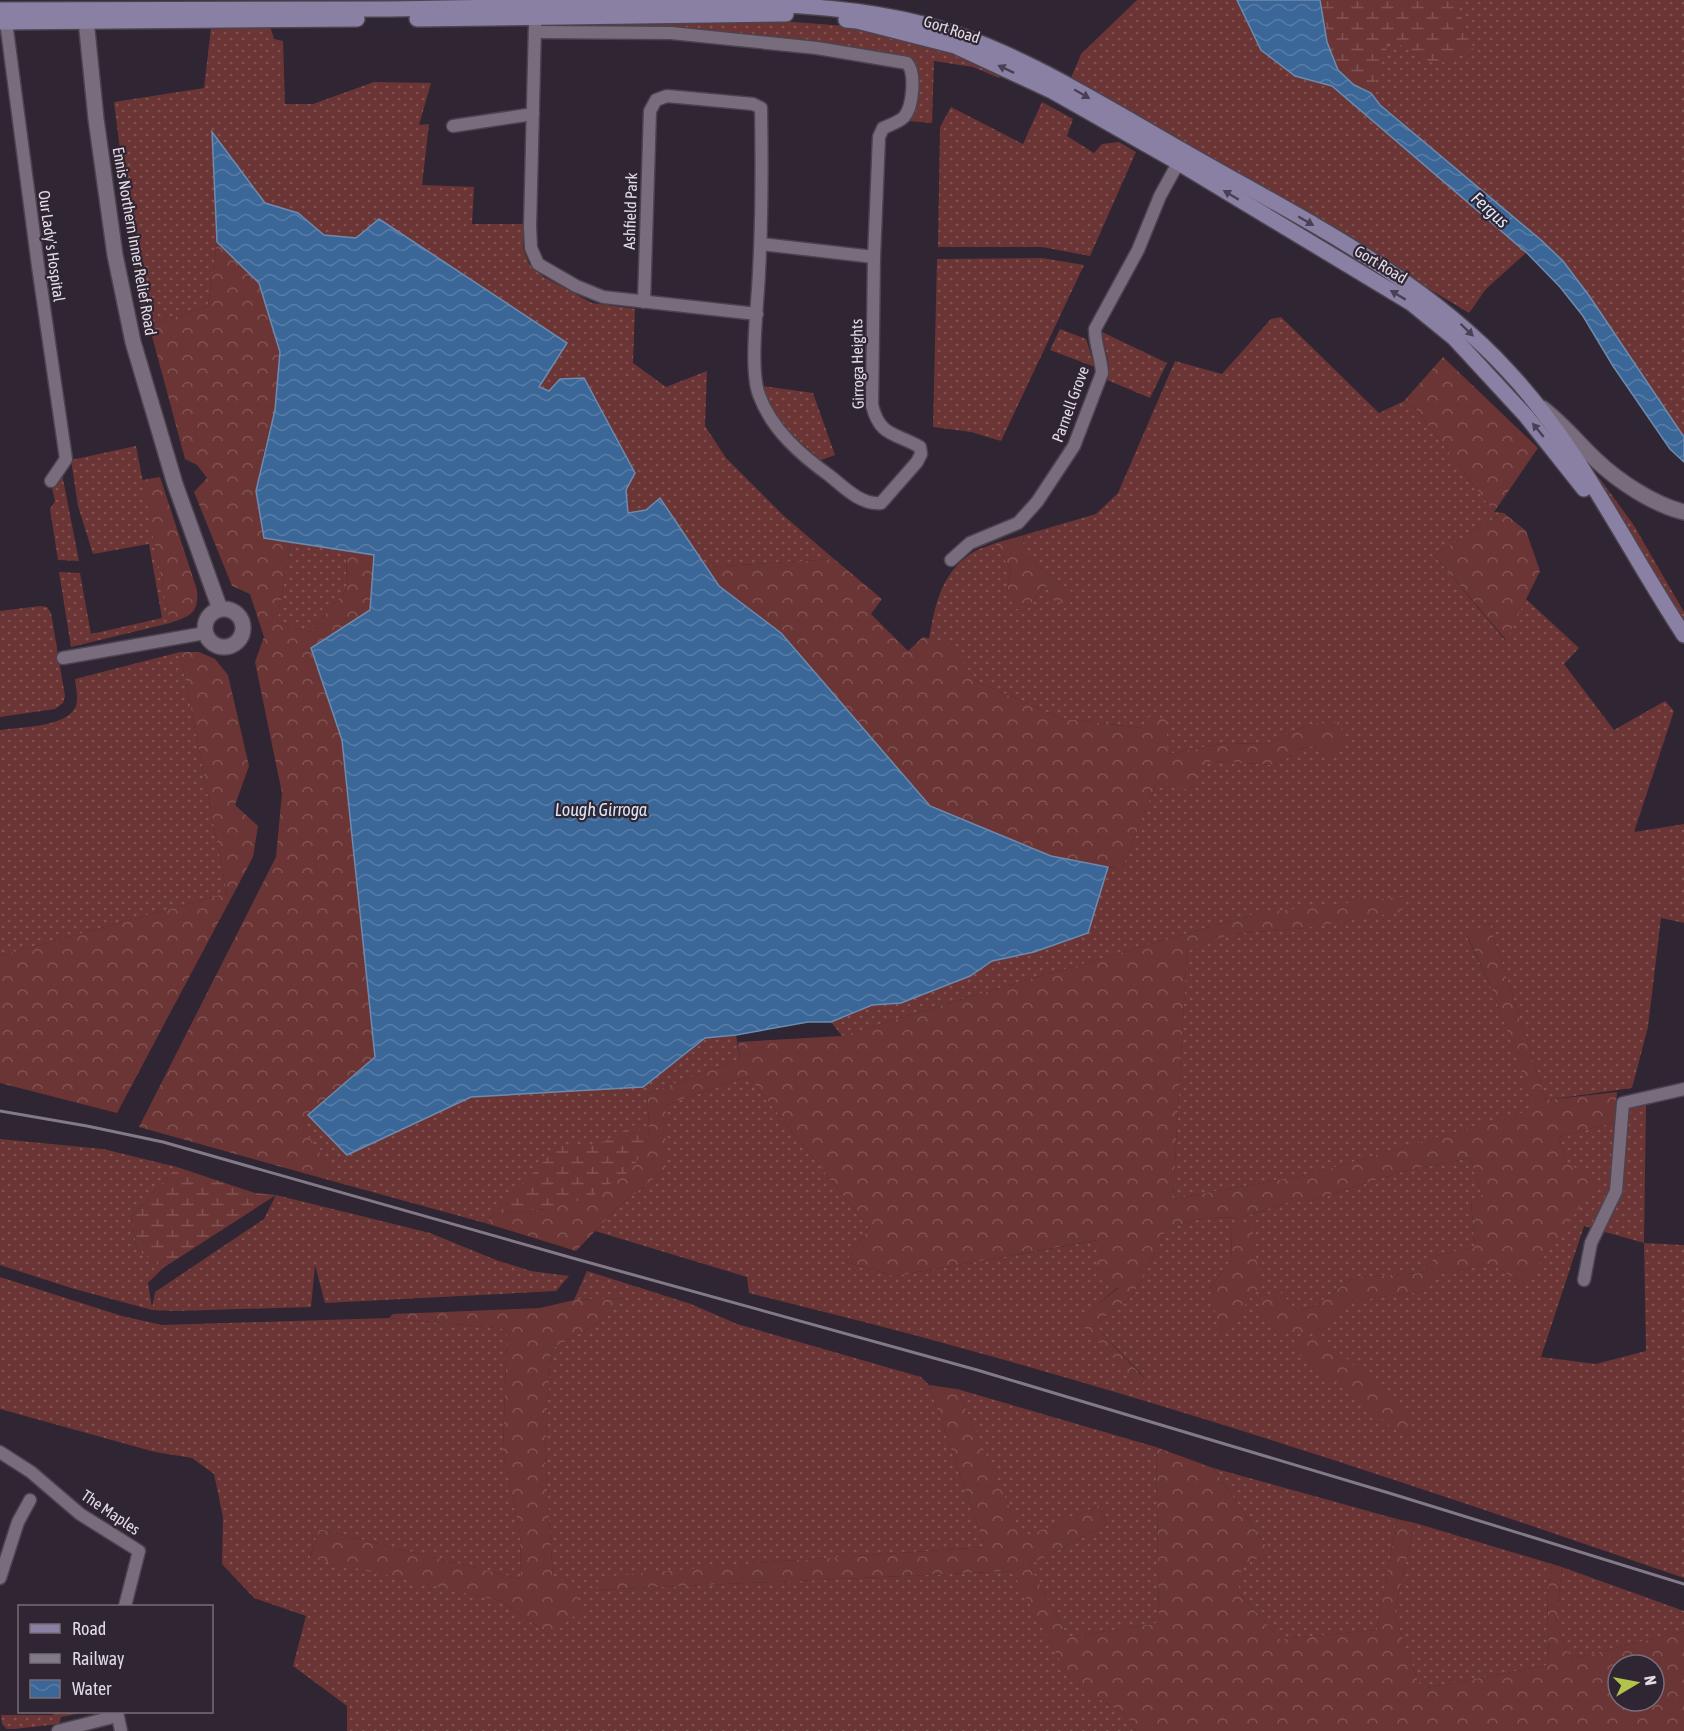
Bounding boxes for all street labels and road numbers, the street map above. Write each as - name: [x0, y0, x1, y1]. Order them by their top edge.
- street label: Gort Road: [922, 11, 982, 47]
- street label: Ennis Northern Inner Relief Road: [110, 145, 160, 337]
- street label: Ashfield Park: [620, 172, 640, 250]
- street label: Our Lady's Hospital: [34, 189, 69, 304]
- street label: Gort Road: [1352, 241, 1410, 287]
- street label: Girroga Heights: [847, 318, 868, 409]
- street label: Parnell Grove: [1048, 364, 1092, 444]
- street label: The Maples: [78, 1486, 144, 1539]

